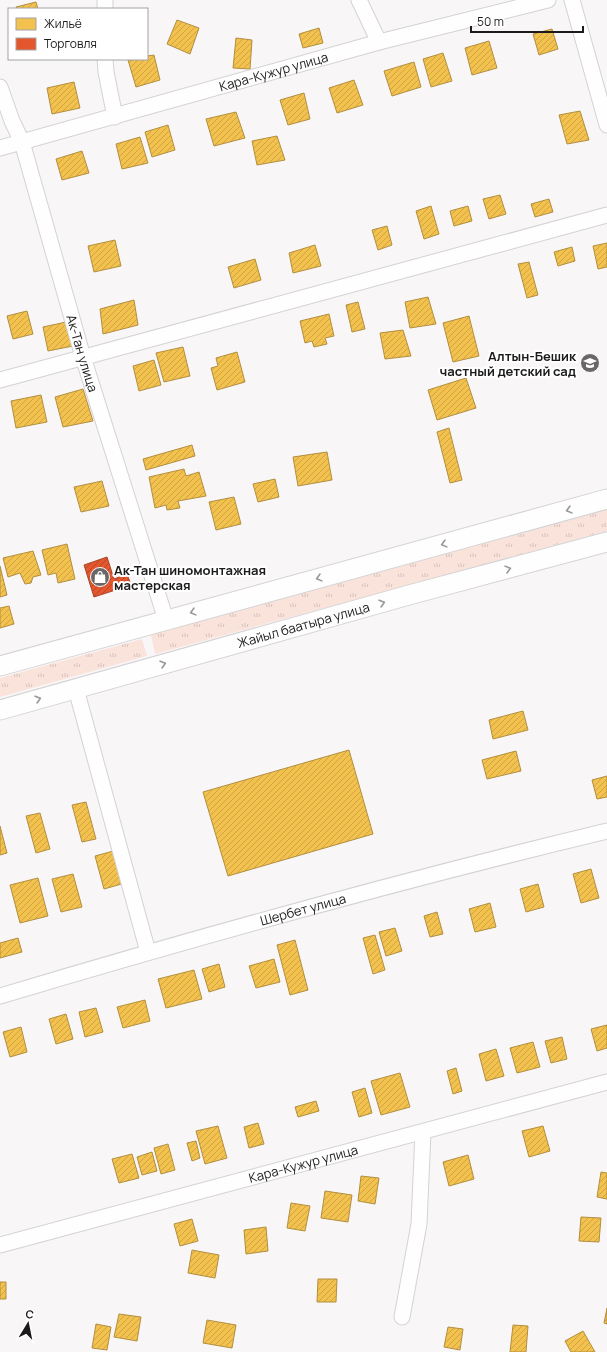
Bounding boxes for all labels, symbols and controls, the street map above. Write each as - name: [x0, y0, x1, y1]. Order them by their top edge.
- legend: [8, 8, 148, 60]
- scale bar: [471, 8, 583, 34]
- text: 50 m: [477, 13, 504, 30]
- text: Жильё: [44, 15, 82, 32]
- text: Торговля: [44, 35, 97, 52]
- street label: Кара-Кужур улица: [217, 48, 330, 95]
- street label: Ак-Тан улица: [62, 312, 102, 394]
- place label: Алтын-Бешик частный детский сад: [440, 347, 577, 380]
- school or university icon: Алтын-Бешик частный детский сад: [579, 352, 601, 374]
- one-way arrow: [566, 505, 573, 514]
- one-way arrow: [441, 539, 448, 548]
- place label: Ак-Тан шиномонтажная мастерская: [114, 561, 266, 594]
- one-way arrow: [504, 565, 511, 573]
- shop icon: Ак-Тан шиномонтажная мастерская: [89, 566, 111, 588]
- one-way arrow: [315, 573, 322, 582]
- street label: Жайыл баатыра улица: [235, 598, 371, 652]
- one-way arrow: [379, 599, 386, 608]
- one-way arrow: [190, 608, 196, 616]
- one-way arrow: [160, 661, 166, 669]
- one-way arrow: [34, 695, 41, 704]
- street label: Шербет улица: [258, 889, 348, 930]
- street label: Кара-Кужур улица: [247, 1140, 360, 1187]
- north arrow: [8, 1304, 48, 1344]
- text: С: [25, 1306, 35, 1322]

